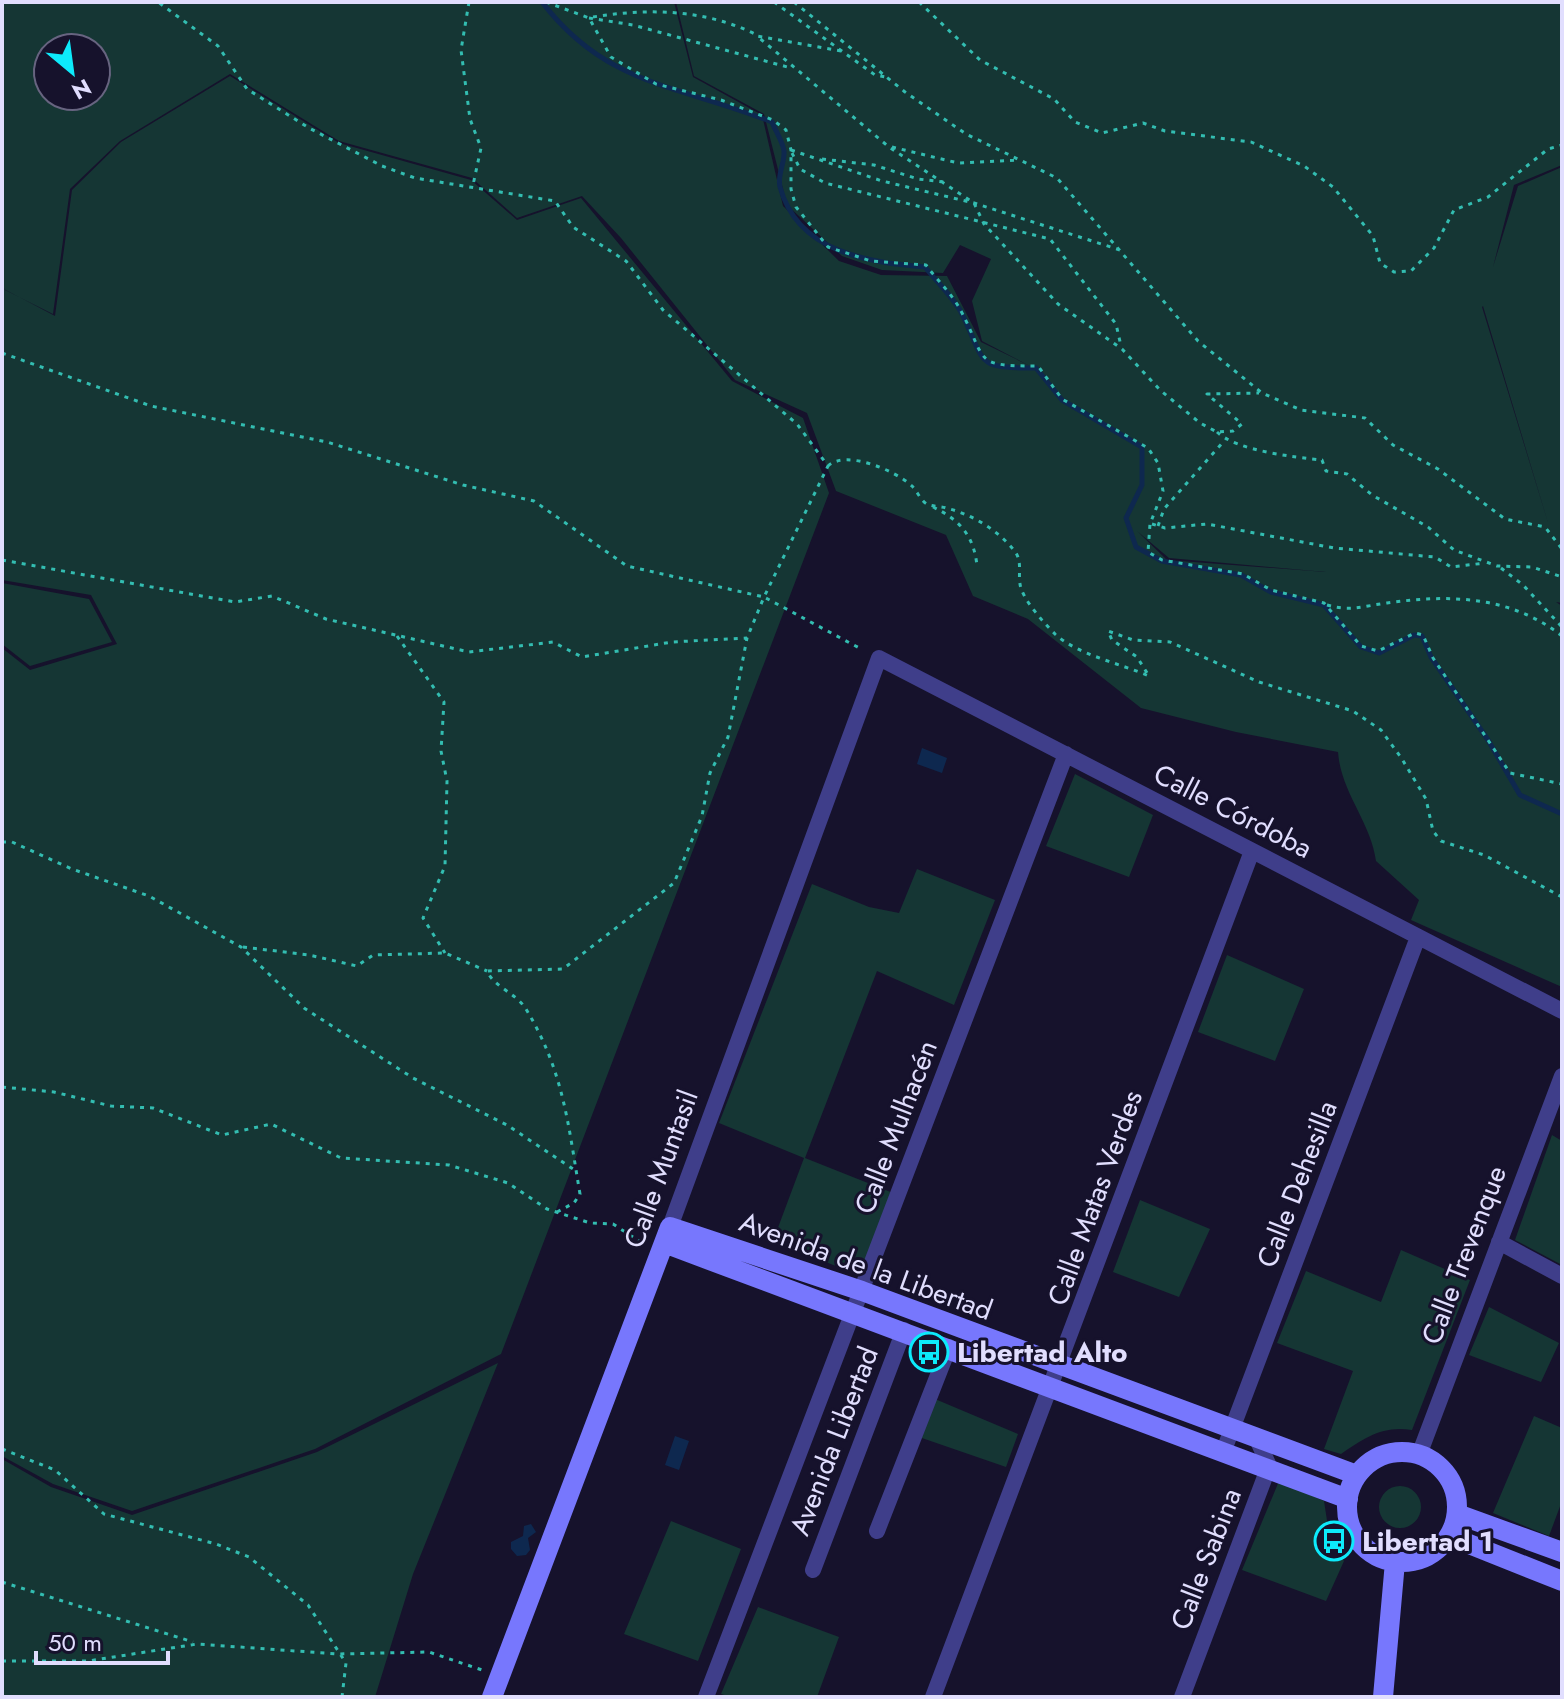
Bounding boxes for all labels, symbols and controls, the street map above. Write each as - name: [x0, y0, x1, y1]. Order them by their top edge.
- north arrow: [32, 32, 112, 112]
- text: N: [66, 71, 97, 108]
- street label: Calle Córdoba: [1147, 753, 1319, 869]
- street label: Calle Mulhacén: [844, 1034, 948, 1220]
- street label: Calle Muntasil: [613, 1084, 709, 1254]
- street label: Calle Matas Verdes: [1037, 1085, 1153, 1311]
- street label: Calle Dehesilla: [1246, 1095, 1348, 1273]
- street label: Calle Trevenque: [1411, 1160, 1517, 1350]
- street label: Avenida de la Libertad: [734, 1201, 998, 1331]
- bus stop icon: Libertad Alto: [908, 1331, 950, 1373]
- place label: Libertad Alto: [957, 1332, 1128, 1373]
- street label: Avenida Libertad: [779, 1341, 889, 1541]
- street label: Calle Sabina: [1160, 1482, 1252, 1636]
- bus stop icon: Libertad 1: [1313, 1520, 1355, 1562]
- place label: Libertad 1: [1362, 1521, 1493, 1562]
- scale bar: [36, 1615, 168, 1665]
- text: 50 m: [48, 1625, 102, 1660]

